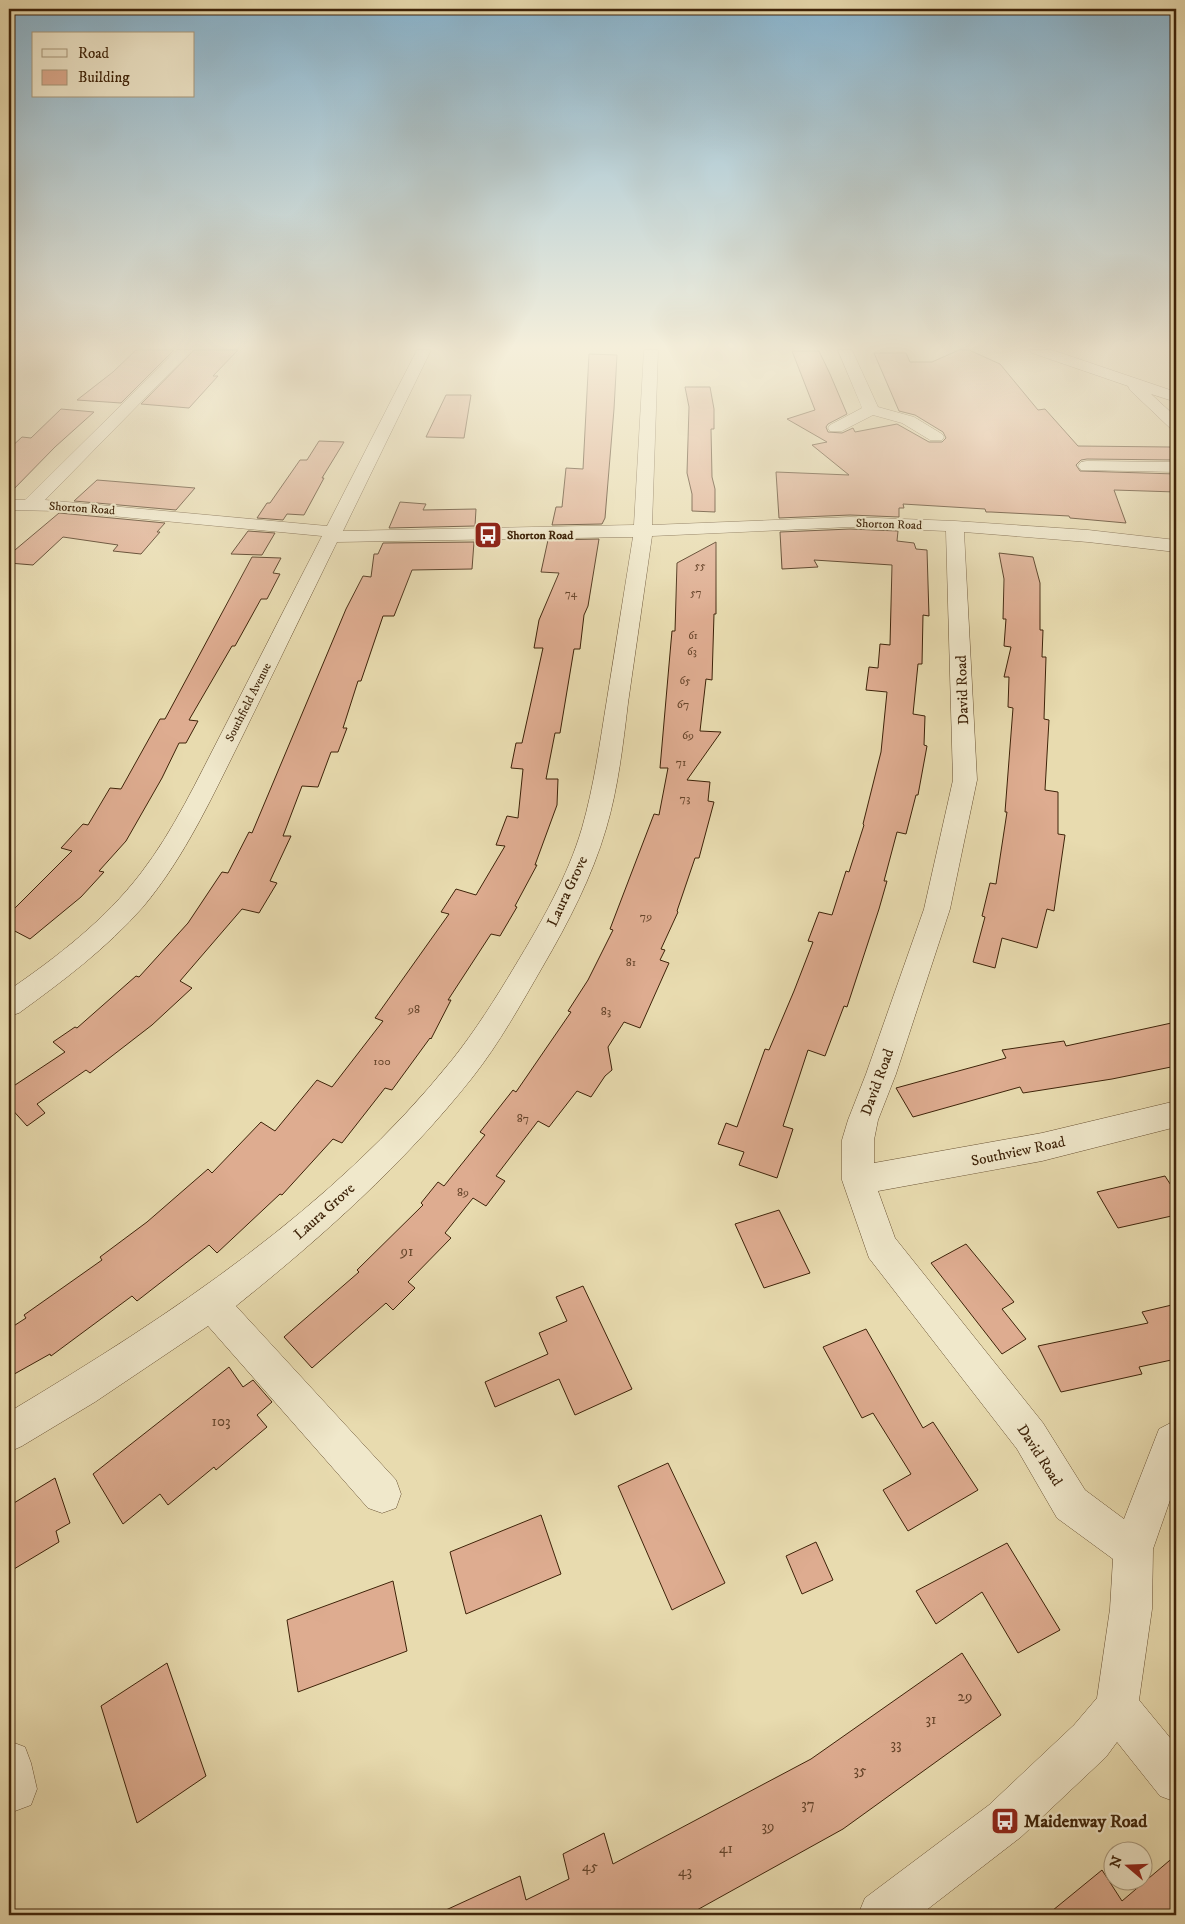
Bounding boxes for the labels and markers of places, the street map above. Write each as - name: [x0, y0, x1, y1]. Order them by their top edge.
- bus stop icon: Shorton Road: [473, 520, 503, 550]
- place label: Shorton Road: [507, 528, 574, 543]
- bus stop icon: Maidenway Road: [990, 1806, 1020, 1836]
- place label: Maidenway Road: [1024, 1811, 1148, 1833]

